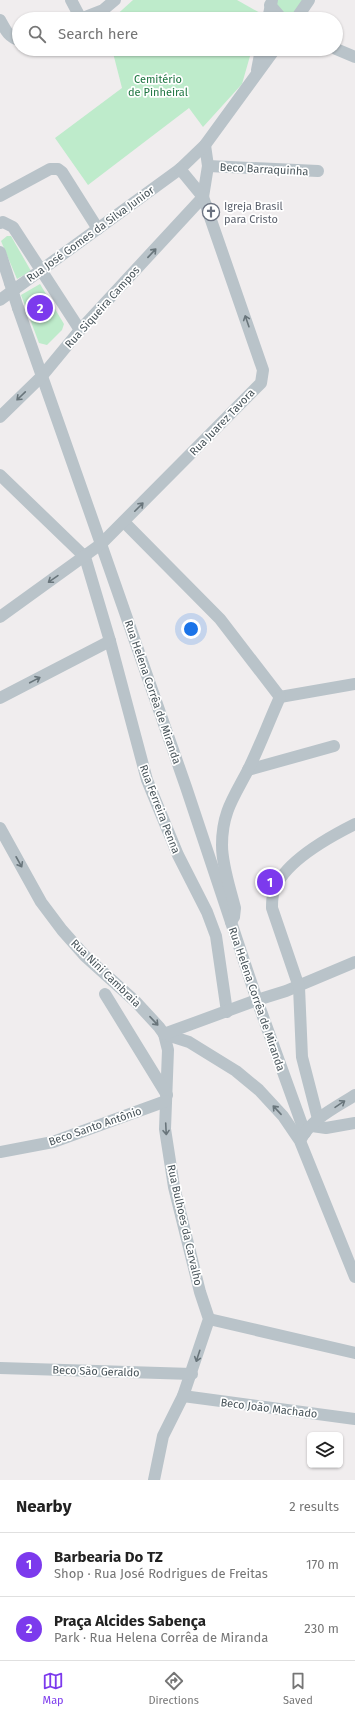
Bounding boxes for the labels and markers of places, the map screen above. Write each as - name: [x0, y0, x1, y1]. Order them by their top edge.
- place label: Igreja Brasil para Cristo: [224, 200, 283, 226]
- church icon: Igreja Brasil para Cristo: [201, 202, 221, 222]
- pin: 2: [27, 293, 53, 323]
- pin: 1: [257, 867, 283, 897]

